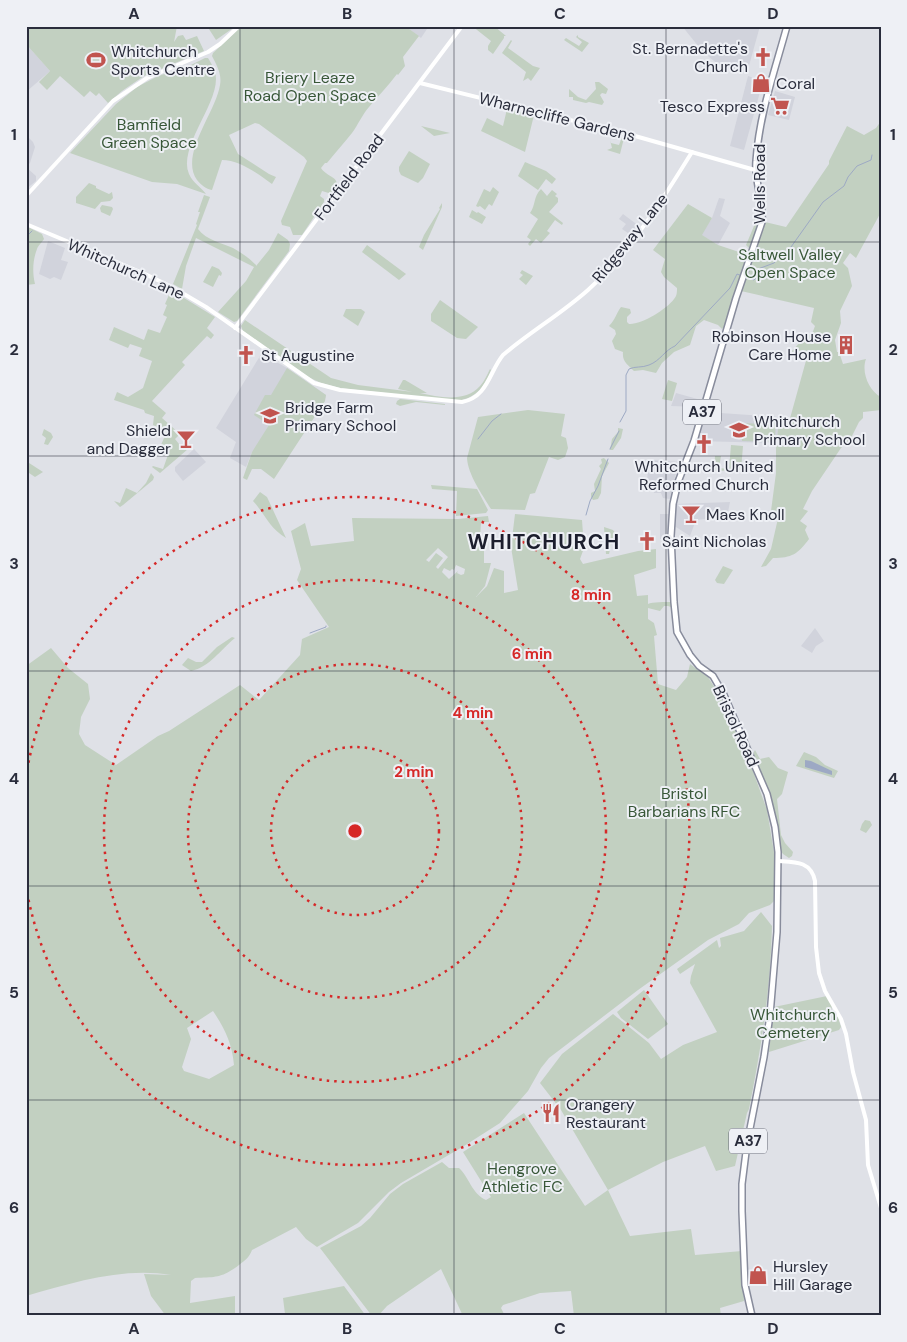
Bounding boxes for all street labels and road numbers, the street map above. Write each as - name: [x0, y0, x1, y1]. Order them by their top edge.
- street label: Wharnecliffe Gardens: [476, 87, 638, 147]
- street label: Fortfield Road: [310, 130, 388, 224]
- street label: Wells Road: [749, 144, 770, 224]
- street label: Ridgeway Lane: [587, 189, 673, 287]
- street label: Whitchurch Lane: [64, 234, 188, 304]
- road number: A37: [683, 400, 721, 424]
- street label: Bristol Road: [708, 682, 764, 770]
- road number: A37: [729, 1128, 767, 1154]

